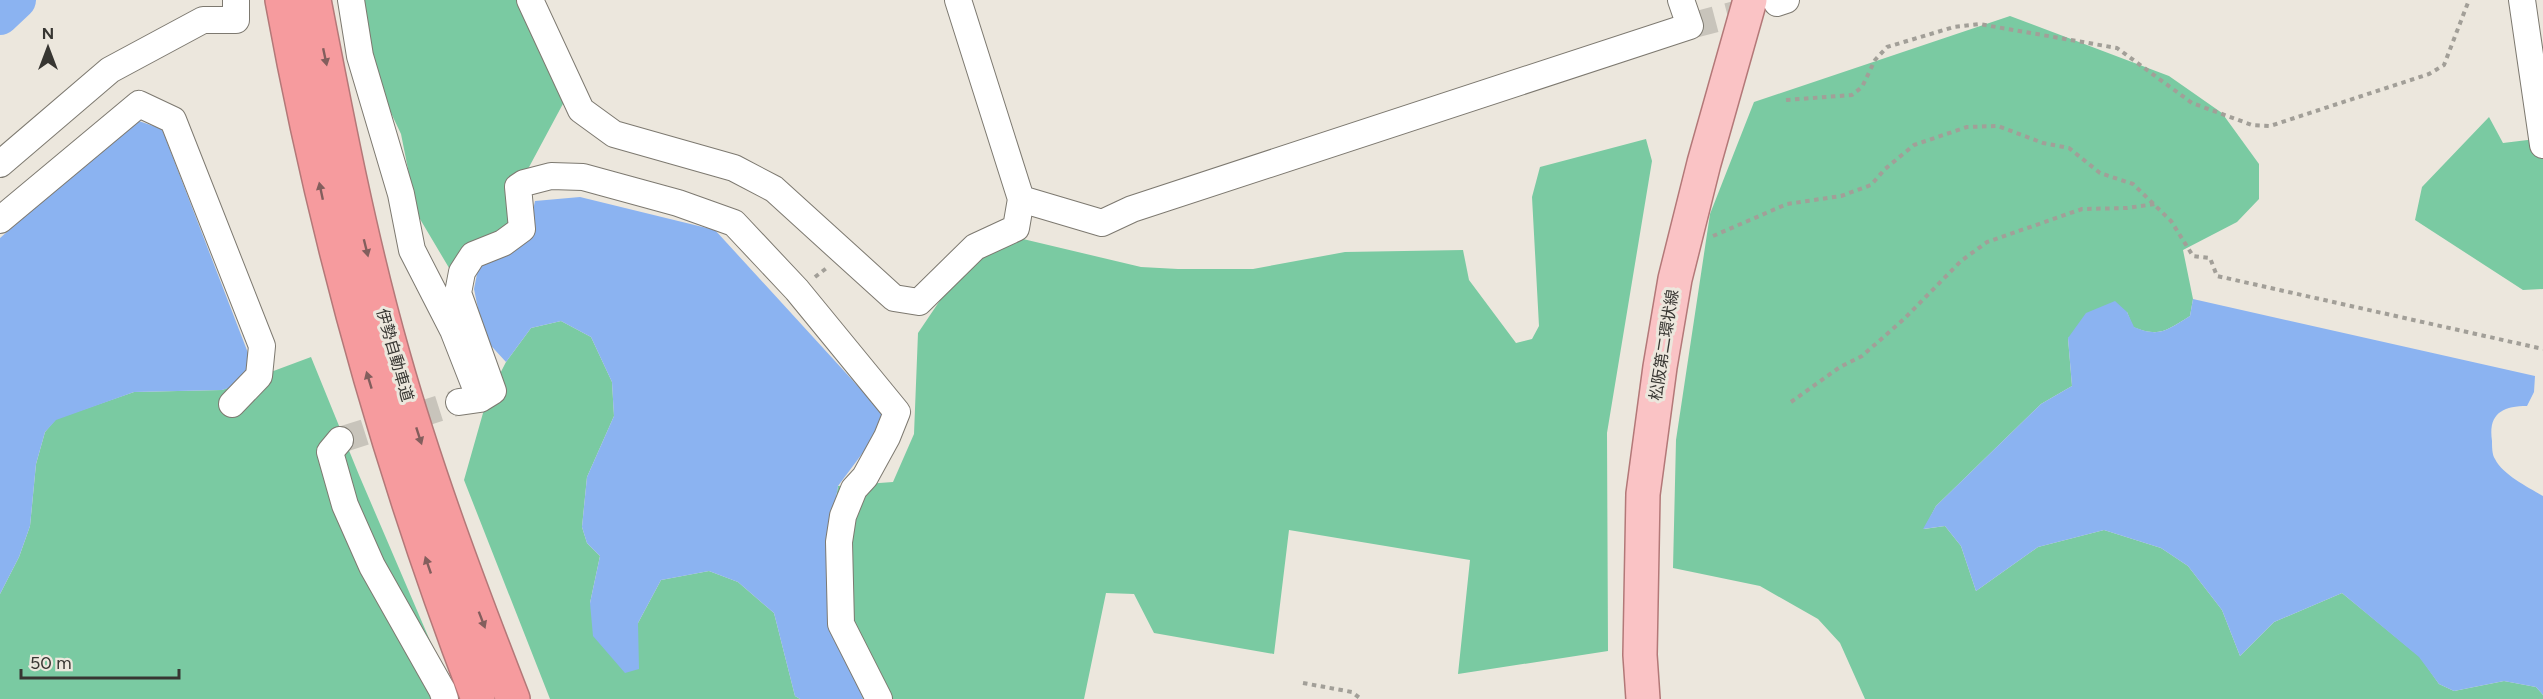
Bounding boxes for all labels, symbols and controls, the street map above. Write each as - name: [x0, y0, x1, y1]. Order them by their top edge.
- north arrow: [18, 18, 78, 78]
- text: N: [42, 24, 54, 43]
- one-way arrow: [321, 48, 330, 67]
- one-way arrow: [316, 181, 325, 200]
- one-way arrow: [362, 239, 372, 257]
- street label: 松阪第二環状線: [1646, 288, 1682, 402]
- street label: 伊勢自動車道: [373, 306, 417, 404]
- one-way arrow: [364, 371, 373, 389]
- one-way arrow: [415, 427, 424, 445]
- one-way arrow: [423, 556, 433, 574]
- one-way arrow: [478, 611, 487, 629]
- scale bar: [21, 642, 178, 680]
- text: 50 m: [30, 652, 72, 674]

